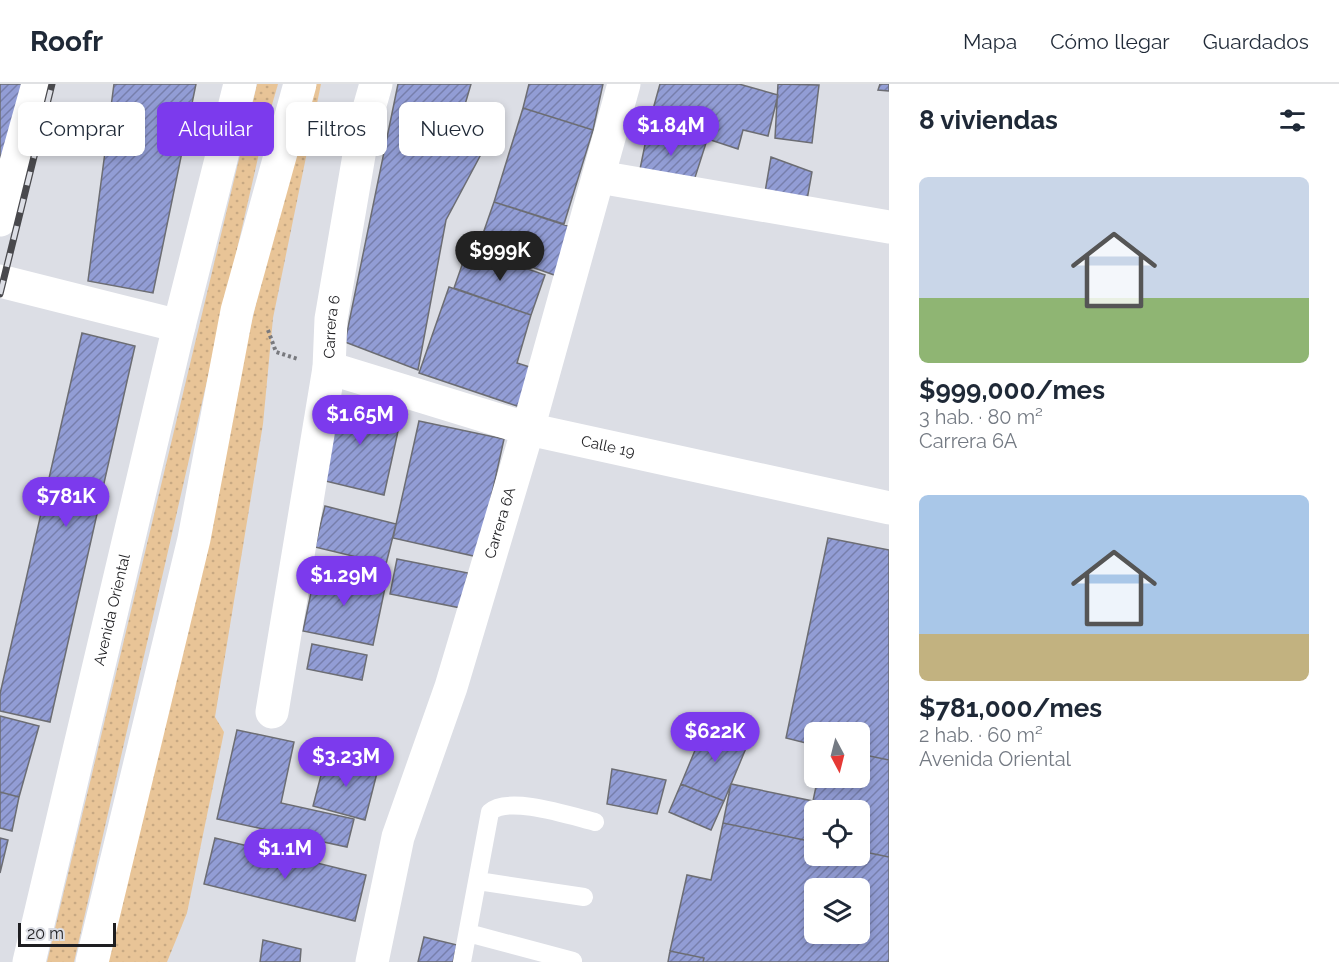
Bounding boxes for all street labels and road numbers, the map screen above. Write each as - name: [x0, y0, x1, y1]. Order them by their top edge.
- street label: Carrera 6: [320, 294, 344, 359]
- street label: Calle 19: [579, 432, 637, 461]
- street label: Carrera 6A: [481, 485, 519, 561]
- street label: Avenida Oriental: [90, 551, 134, 667]

